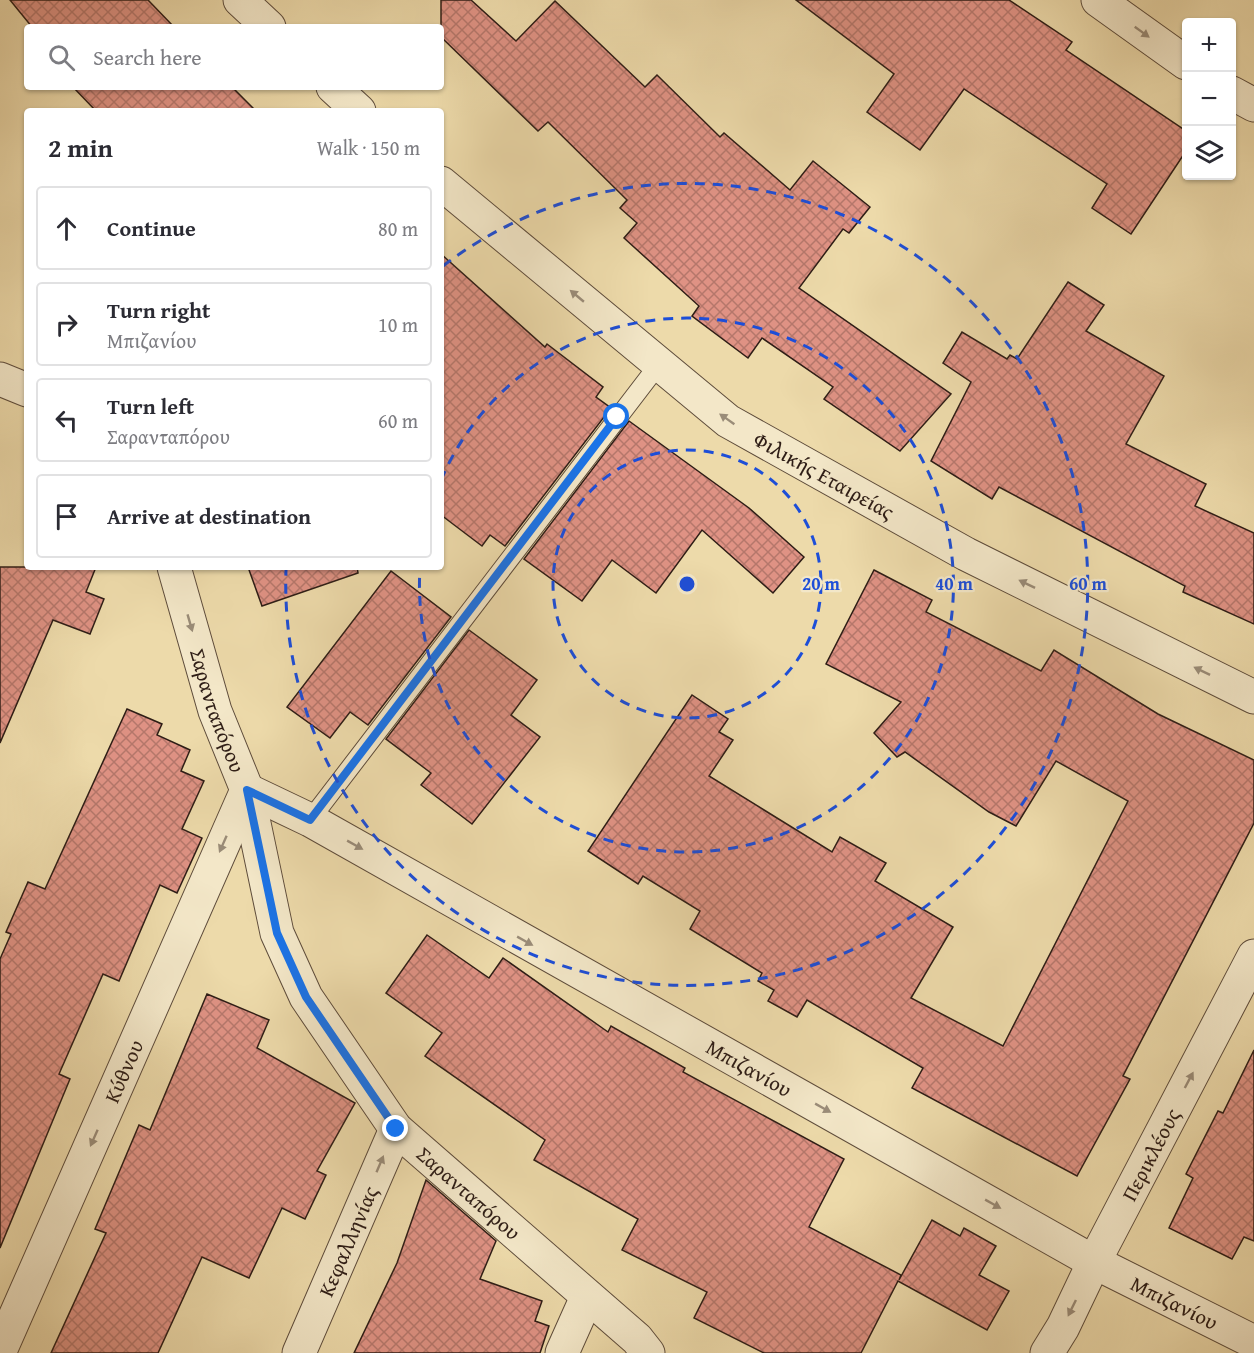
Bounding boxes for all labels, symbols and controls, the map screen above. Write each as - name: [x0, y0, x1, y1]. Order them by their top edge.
- map controls: [1182, 18, 1236, 180]
- button: +: [1182, 18, 1236, 72]
- search box: [24, 24, 444, 90]
- one-way arrow: [1134, 26, 1150, 38]
- icon: search: [45, 41, 78, 74]
- text: Search here: [93, 41, 202, 73]
- button: −: [1182, 72, 1236, 126]
- button: layers: [1182, 126, 1236, 180]
- text: 2 min: [48, 128, 113, 167]
- text: Walk · 150 m: [317, 133, 420, 162]
- icon: ahead: [50, 212, 83, 245]
- text: Continue: [107, 212, 196, 244]
- text: 80 m: [378, 214, 418, 243]
- one-way arrow: [569, 290, 584, 302]
- text: Turn right: [107, 294, 210, 326]
- icon: right: [50, 308, 83, 341]
- text: 10 m: [378, 310, 418, 339]
- text: Μπιζανίου: [107, 326, 196, 355]
- text: Turn left: [107, 390, 194, 422]
- route start: [603, 403, 629, 429]
- icon: left: [50, 404, 83, 437]
- text: 60 m: [378, 406, 418, 435]
- one-way arrow: [720, 413, 736, 425]
- text: Σαρανταπόρου: [107, 422, 230, 451]
- street label: Φιλικής Εταιρείας: [748, 423, 900, 527]
- icon: arrive: [50, 500, 83, 533]
- text: Arrive at destination: [107, 500, 311, 532]
- text: 20 m: [802, 570, 841, 597]
- text: 40 m: [935, 570, 974, 597]
- text: 60 m: [1069, 570, 1108, 597]
- centre of rings: [677, 574, 697, 594]
- one-way arrow: [1018, 579, 1035, 589]
- one-way arrow: [186, 614, 195, 632]
- street label: Σαρανταπόρου: [182, 645, 254, 777]
- one-way arrow: [1193, 666, 1210, 675]
- one-way arrow: [218, 835, 228, 853]
- one-way arrow: [347, 840, 363, 851]
- one-way arrow: [517, 936, 534, 946]
- street label: Μπιζανίου: [701, 1031, 798, 1104]
- street label: Κύθνου: [96, 1034, 151, 1107]
- one-way arrow: [1184, 1071, 1194, 1088]
- street label: Περικλέους: [1113, 1102, 1187, 1206]
- one-way arrow: [815, 1103, 832, 1113]
- route end: [382, 1115, 408, 1141]
- one-way arrow: [89, 1129, 99, 1147]
- street label: Σαρανταπόρου: [410, 1139, 528, 1247]
- one-way arrow: [376, 1156, 385, 1173]
- street label: Κεφαλληνίας: [310, 1181, 385, 1301]
- one-way arrow: [985, 1199, 1002, 1209]
- street label: Μπιζανίου: [1126, 1267, 1224, 1337]
- one-way arrow: [1067, 1300, 1076, 1317]

